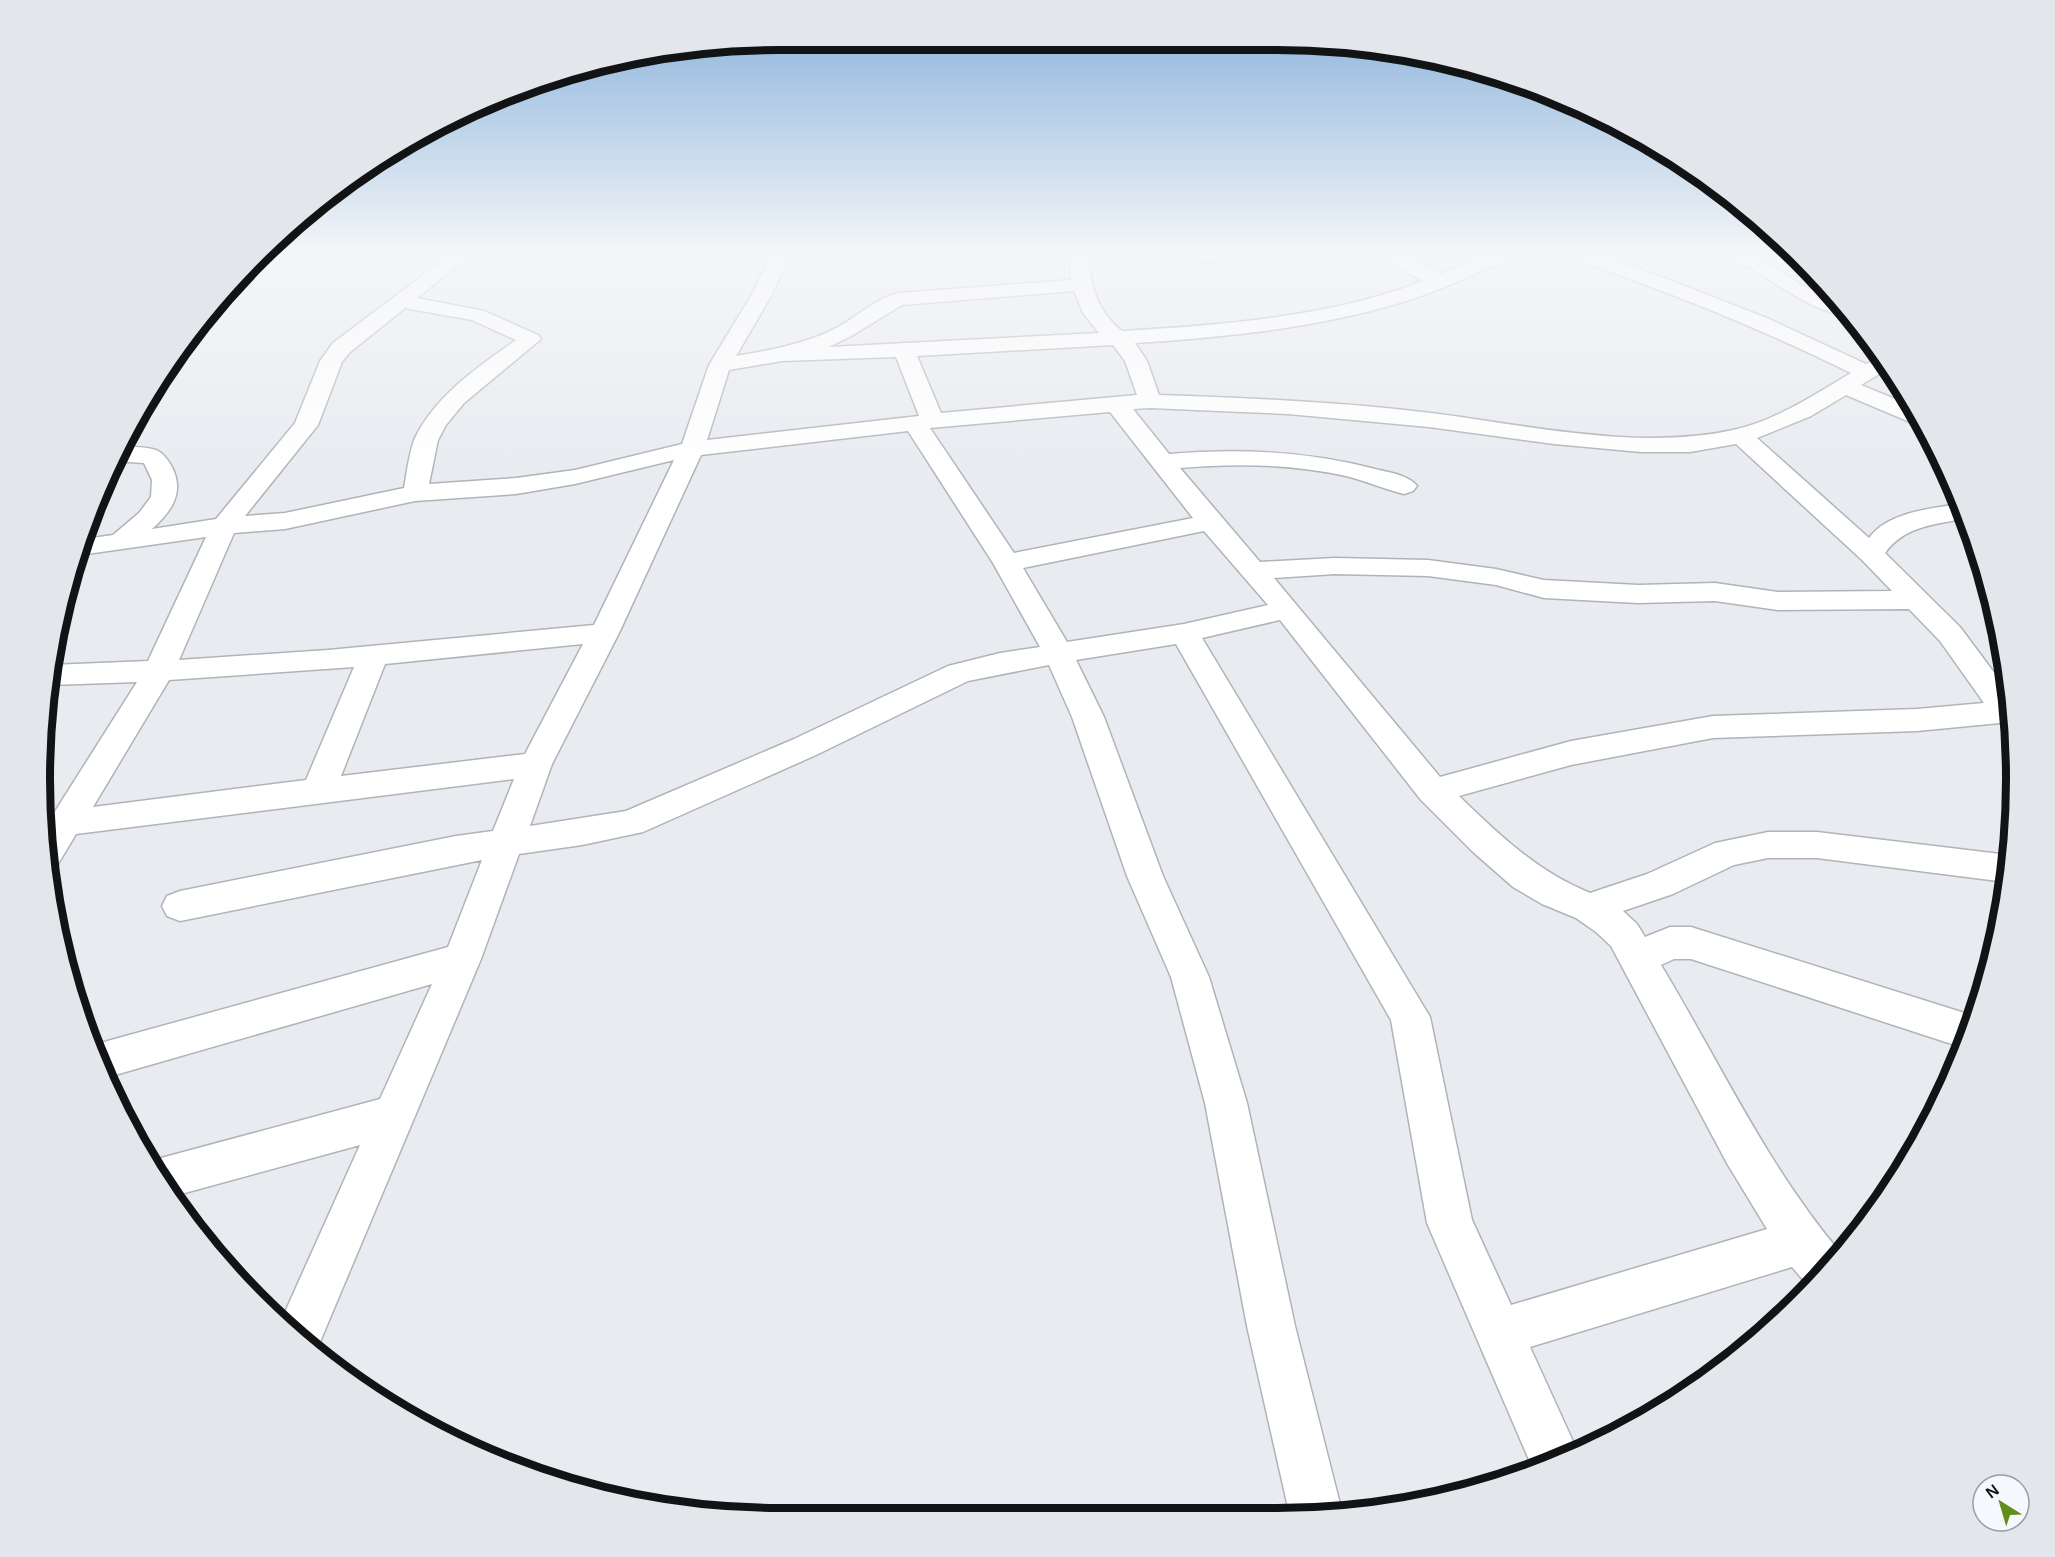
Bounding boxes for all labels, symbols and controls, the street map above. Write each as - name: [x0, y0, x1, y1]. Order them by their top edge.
- north arrow: [1971, 1473, 2031, 1533]
- text: N: [1983, 1481, 2002, 1502]

